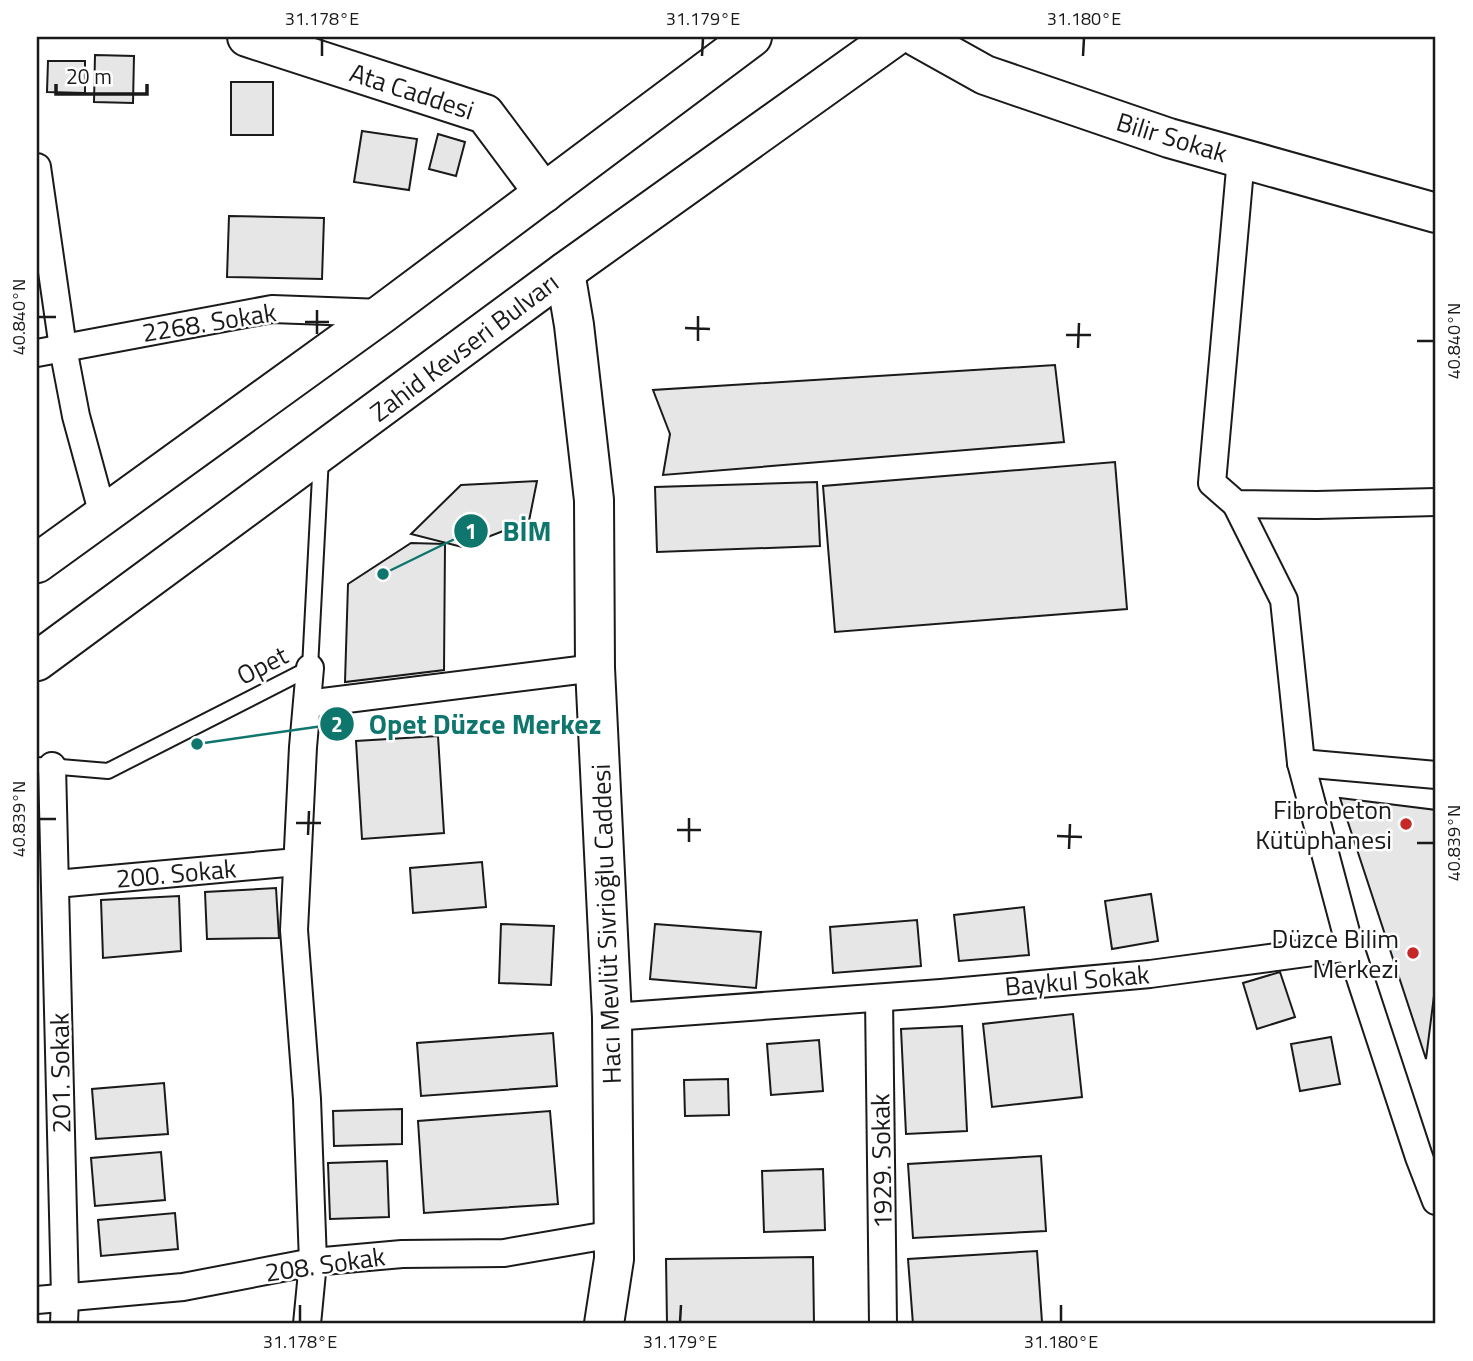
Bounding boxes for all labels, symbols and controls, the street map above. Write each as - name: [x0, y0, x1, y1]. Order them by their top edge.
- text: 31.178°E: [285, 5, 359, 32]
- text: 31.179°E: [666, 5, 740, 32]
- text: 31.180°E: [1047, 5, 1121, 32]
- scale bar: [56, 52, 147, 96]
- street label: Ata Caddesi: [345, 53, 479, 129]
- text: 20 m: [66, 60, 112, 92]
- street label: Bilir Sokak: [1112, 102, 1232, 172]
- street label: Zahid Kevseri Bulvarı: [362, 263, 566, 431]
- text: 40.840°N: [5, 279, 32, 355]
- street label: 2268. Sokak: [139, 292, 279, 352]
- text: 40.840°N: [1440, 303, 1467, 379]
- callout: BİM: [453, 507, 565, 556]
- text: BİM: [502, 509, 552, 552]
- text: 1: [465, 515, 477, 547]
- street label: Opet: [230, 636, 294, 694]
- callout: Opet Düzce Merkez: [320, 700, 615, 749]
- text: Opet Düzce Merkez: [369, 702, 601, 745]
- text: 2: [331, 708, 343, 740]
- street label: Hacı Mevlüt Sivrioğlu Caddesi: [581, 763, 631, 1085]
- text: 40.839°N: [5, 781, 32, 857]
- place label: Fibrobeton Kütüphanesi: [1255, 790, 1392, 859]
- text: 40.839°N: [1440, 805, 1467, 881]
- marker: Fibrobeton Kütüphanesi: [1398, 816, 1414, 832]
- street label: 200. Sokak: [114, 848, 238, 898]
- place label: Düzce Bilim Merkezi: [1271, 919, 1399, 988]
- marker: Düzce Bilim Merkezi: [1405, 945, 1421, 961]
- street label: Baykul Sokak: [1003, 954, 1151, 1006]
- street label: 201. Sokak: [39, 1012, 81, 1134]
- street label: 1929. Sokak: [860, 1093, 902, 1229]
- street label: 208. Sokak: [263, 1236, 387, 1292]
- text: 31.178°E: [263, 1328, 337, 1355]
- text: 31.179°E: [643, 1328, 717, 1355]
- text: 31.180°E: [1024, 1328, 1098, 1355]

